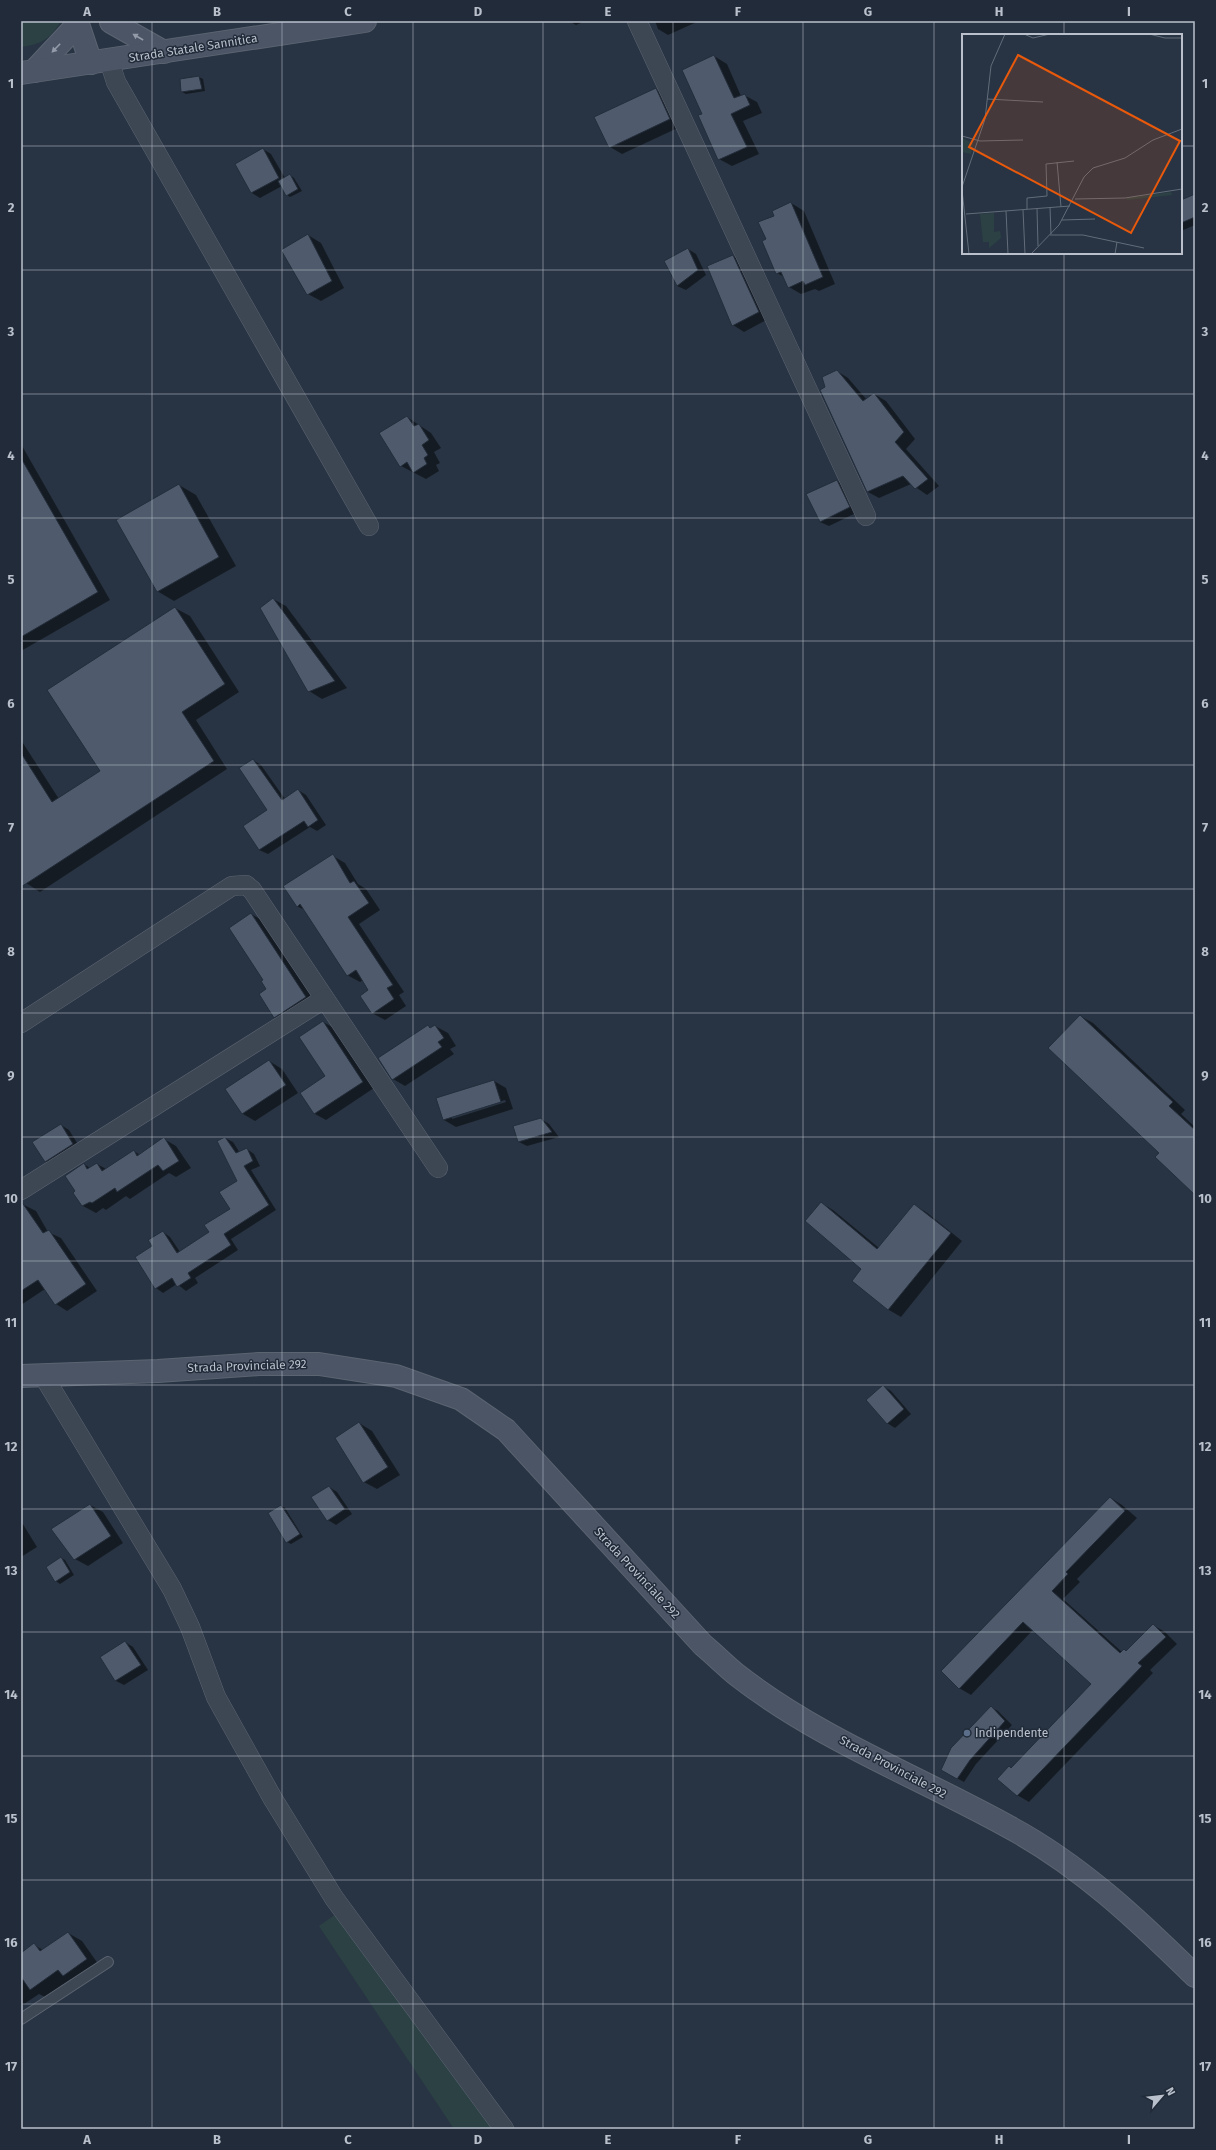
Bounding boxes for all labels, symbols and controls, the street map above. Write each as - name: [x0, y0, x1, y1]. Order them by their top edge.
- text: A: [82, 4, 91, 19]
- text: B: [213, 4, 221, 19]
- text: C: [344, 4, 352, 19]
- text: D: [474, 4, 483, 19]
- text: E: [605, 4, 612, 19]
- text: F: [735, 4, 742, 19]
- text: G: [864, 4, 872, 19]
- text: H: [995, 4, 1003, 19]
- text: I: [1127, 4, 1131, 19]
- street label: Strada Statale Sannitica: [128, 31, 258, 65]
- one-way arrow: [132, 34, 143, 41]
- inset map: [962, 34, 1182, 254]
- one-way arrow: [51, 43, 61, 53]
- text: 1: [8, 76, 14, 91]
- text: 1: [1202, 76, 1208, 91]
- text: 2: [8, 200, 15, 215]
- text: 2: [1202, 200, 1209, 215]
- text: 3: [7, 324, 15, 339]
- text: 3: [1201, 324, 1209, 339]
- text: 4: [7, 448, 15, 463]
- text: 4: [1201, 448, 1209, 463]
- text: 5: [8, 572, 15, 587]
- text: 5: [1202, 572, 1209, 587]
- text: 6: [7, 696, 15, 711]
- text: 6: [1201, 696, 1209, 711]
- text: 7: [8, 820, 14, 835]
- text: 7: [1202, 820, 1208, 835]
- text: 8: [7, 944, 15, 959]
- text: 8: [1201, 944, 1209, 959]
- text: 9: [7, 1068, 15, 1083]
- text: 9: [1201, 1068, 1209, 1083]
- text: 10: [4, 1191, 18, 1206]
- text: 10: [1198, 1191, 1212, 1206]
- text: 11: [5, 1315, 17, 1330]
- text: 11: [1199, 1315, 1211, 1330]
- street label: Strada Provinciale 292: [187, 1357, 307, 1375]
- text: 12: [5, 1439, 18, 1454]
- text: 12: [1199, 1439, 1212, 1454]
- street label: Strada Provinciale 292: [591, 1525, 683, 1621]
- text: 13: [5, 1563, 18, 1578]
- text: 13: [1199, 1563, 1212, 1578]
- text: 14: [4, 1687, 18, 1702]
- text: 14: [1198, 1687, 1212, 1702]
- place label: Indipendente: [975, 1726, 1048, 1740]
- marker: Indipendente: [962, 1728, 972, 1738]
- street label: Strada Provinciale 292: [837, 1733, 949, 1801]
- text: 15: [4, 1811, 18, 1826]
- text: 15: [1198, 1811, 1212, 1826]
- text: 16: [4, 1935, 18, 1950]
- text: 16: [1198, 1935, 1212, 1950]
- text: 17: [5, 2059, 17, 2074]
- text: 17: [1199, 2059, 1211, 2074]
- north arrow: [1142, 2076, 1182, 2116]
- text: N: [1163, 2085, 1178, 2098]
- text: A: [82, 2132, 91, 2147]
- text: B: [213, 2132, 221, 2147]
- text: C: [344, 2132, 352, 2147]
- text: D: [474, 2132, 483, 2147]
- text: E: [605, 2132, 612, 2147]
- text: F: [735, 2132, 742, 2147]
- text: G: [864, 2132, 872, 2147]
- text: H: [995, 2132, 1003, 2147]
- text: I: [1127, 2132, 1131, 2147]

